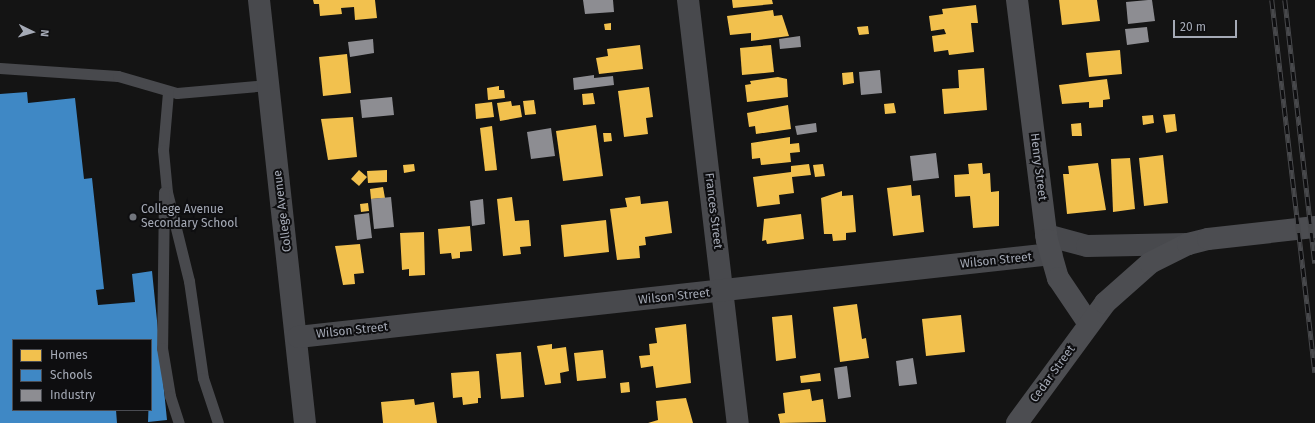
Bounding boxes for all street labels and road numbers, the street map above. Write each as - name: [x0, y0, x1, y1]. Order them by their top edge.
- street label: Henry Street: [1027, 132, 1049, 202]
- street label: College Avenue: [271, 169, 295, 253]
- street label: Frances Street: [701, 172, 725, 250]
- street label: Wilson Street: [959, 250, 1033, 272]
- street label: Wilson Street: [637, 286, 711, 308]
- street label: Wilson Street: [315, 320, 389, 342]
- street label: Cedar Street: [1027, 343, 1079, 405]

